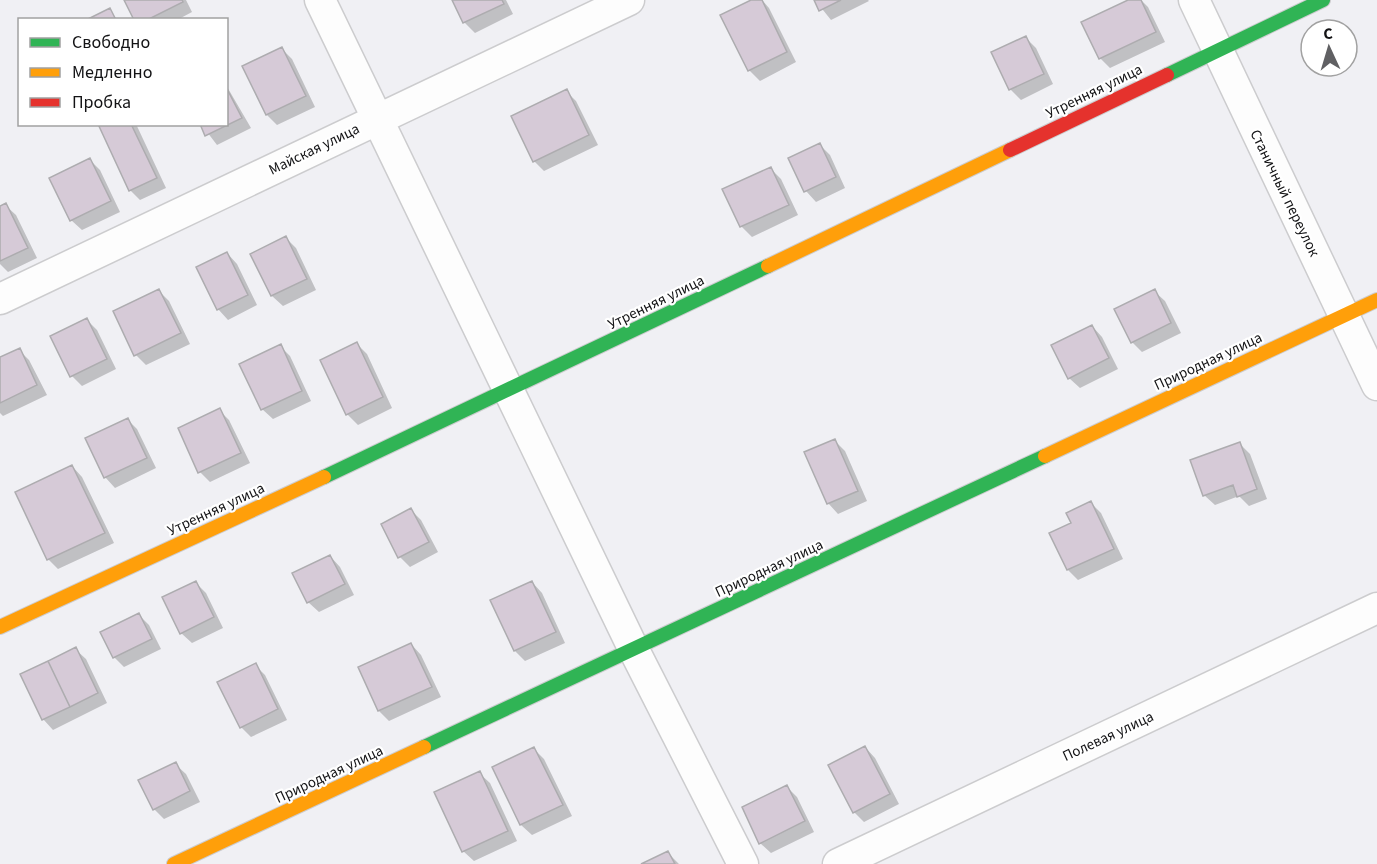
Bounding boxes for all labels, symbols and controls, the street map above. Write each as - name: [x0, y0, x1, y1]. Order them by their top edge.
- legend: [18, 18, 228, 126]
- north arrow: [1299, 18, 1359, 78]
- text: С: [1323, 23, 1333, 45]
- text: Свободно: [72, 30, 150, 55]
- street label: Утренняя улица: [1043, 59, 1146, 124]
- text: Медленно: [72, 60, 152, 85]
- text: Пробка: [72, 90, 131, 115]
- street label: Майская улица: [265, 118, 363, 181]
- street label: Станичный переулок: [1245, 126, 1325, 261]
- street label: Утренняя улица: [605, 270, 708, 335]
- street label: Природная улица: [1151, 327, 1266, 396]
- street label: Утренняя улица: [164, 478, 268, 541]
- street label: Природная улица: [712, 534, 827, 603]
- street label: Полевая улица: [1059, 706, 1157, 767]
- street label: Природная улица: [272, 740, 387, 809]

